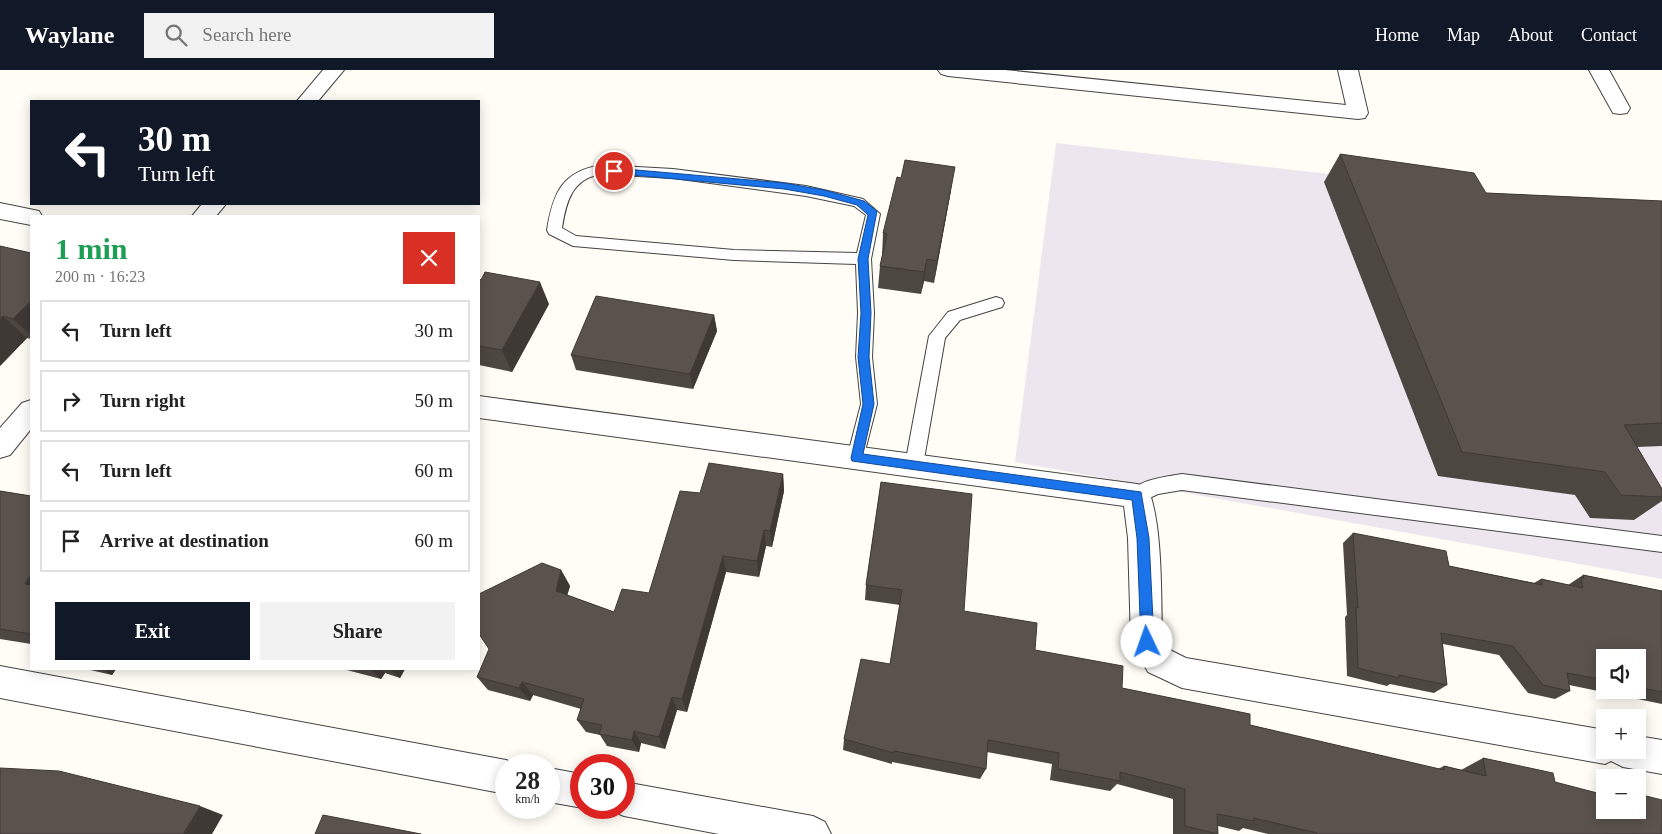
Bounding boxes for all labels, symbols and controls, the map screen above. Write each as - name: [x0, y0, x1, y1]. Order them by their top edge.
- search box: [144, 13, 494, 58]
- icon: search: [162, 21, 190, 49]
- text: Waylane: [25, 22, 114, 48]
- text: Search here: [202, 24, 291, 45]
- text: Home: [1375, 25, 1419, 45]
- text: Map: [1447, 25, 1480, 45]
- text: About: [1508, 25, 1553, 45]
- text: Contact: [1581, 25, 1637, 45]
- icon: left: [55, 120, 120, 185]
- text: 30 m: [138, 120, 211, 159]
- pin: [593, 150, 635, 192]
- icon: arrive: [600, 157, 628, 185]
- text: Turn left: [138, 161, 215, 186]
- text: 1 min: [55, 232, 128, 265]
- button: close: [403, 232, 455, 284]
- text: 200 m · 16:23: [55, 268, 145, 285]
- icon: left: [57, 317, 85, 345]
- text: Turn left: [100, 320, 172, 341]
- text: 30 m: [414, 320, 453, 341]
- icon: right: [57, 387, 85, 415]
- text: Turn right: [100, 390, 185, 411]
- text: 50 m: [414, 390, 453, 411]
- icon: left: [57, 457, 85, 485]
- text: Turn left: [100, 460, 172, 481]
- text: 60 m: [414, 460, 453, 481]
- icon: arrive: [57, 527, 85, 555]
- text: Arrive at destination: [100, 530, 269, 551]
- text: 60 m: [414, 530, 453, 551]
- button: Exit: [55, 602, 250, 660]
- button: Share: [260, 602, 455, 660]
- position arrow: [1120, 615, 1172, 667]
- map controls: [1596, 649, 1646, 819]
- button: sound: [1596, 649, 1646, 699]
- button: +: [1596, 709, 1646, 759]
- speed limit sign: 30: [570, 754, 635, 819]
- text: 28: [515, 767, 540, 794]
- button: −: [1596, 769, 1646, 819]
- text: km/h: [515, 792, 540, 806]

